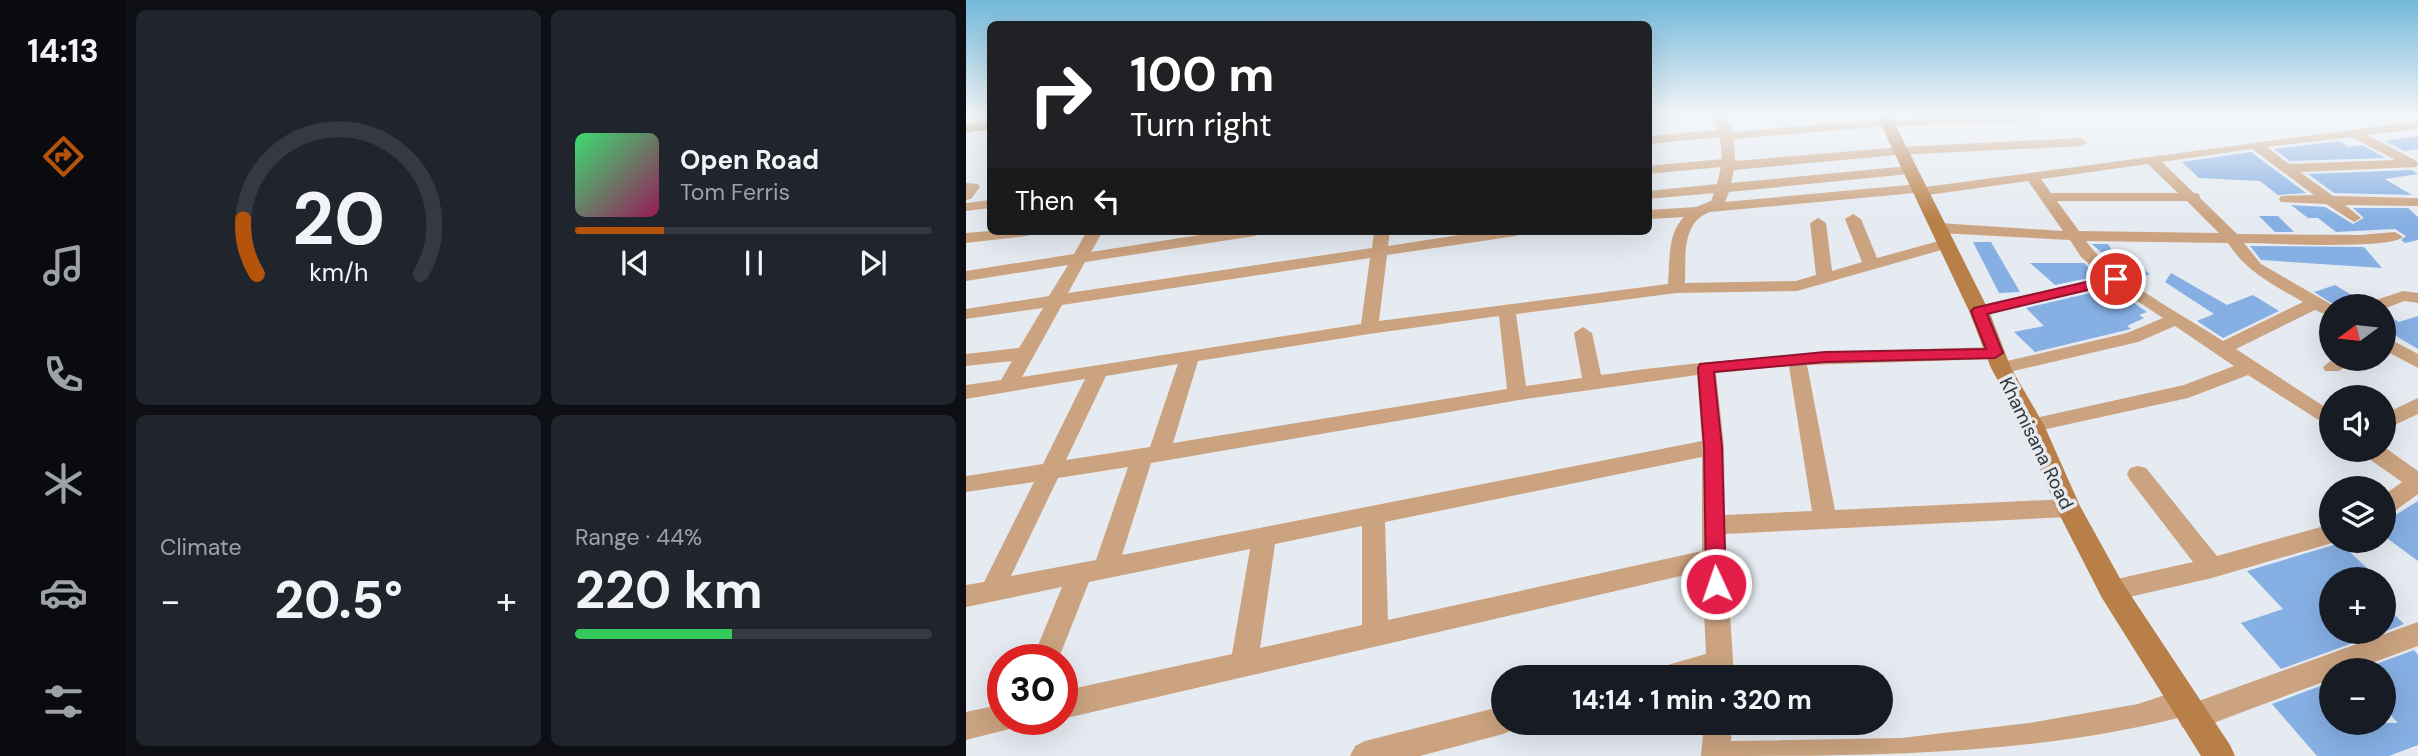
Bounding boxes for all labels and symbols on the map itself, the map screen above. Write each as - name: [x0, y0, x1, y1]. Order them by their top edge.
- pin: [2086, 249, 2146, 309]
- north arrow: [2319, 294, 2396, 371]
- street label: Khamisana Road: [1994, 373, 2079, 514]
- position arrow: [1679, 547, 1753, 621]
- speed limit sign: 30: [987, 644, 1078, 735]

